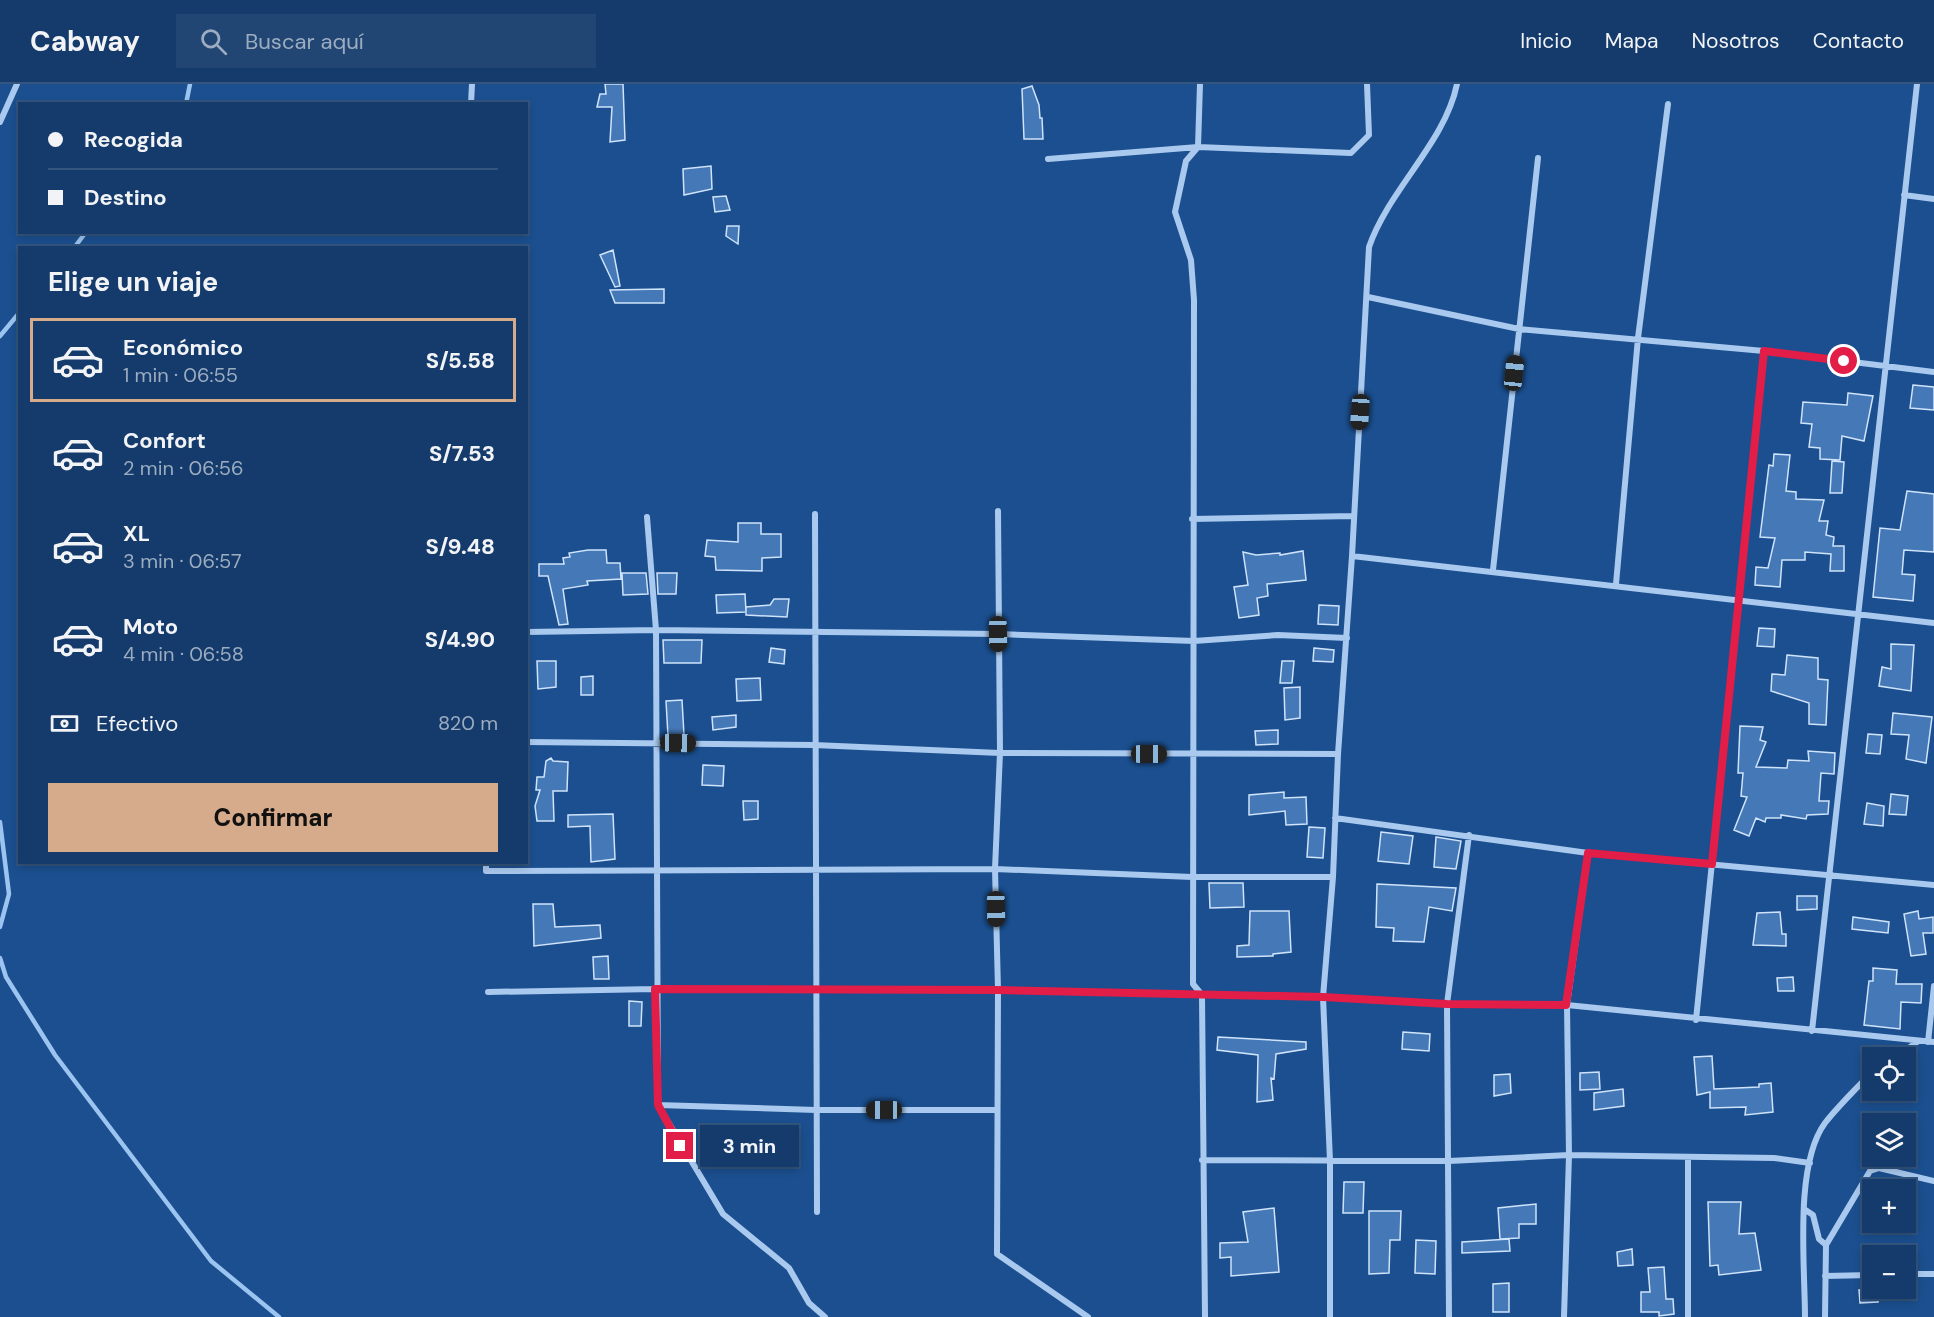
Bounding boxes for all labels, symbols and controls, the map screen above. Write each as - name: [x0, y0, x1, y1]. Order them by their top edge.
- search box: [176, 14, 596, 68]
- text: Cabway: [30, 23, 140, 60]
- icon: search: [197, 25, 230, 58]
- text: Buscar aquí: [245, 27, 364, 56]
- text: Inicio: [1520, 27, 1572, 55]
- text: Mapa: [1605, 27, 1659, 55]
- text: Nosotros: [1692, 27, 1780, 55]
- text: Contacto: [1813, 27, 1904, 55]
- text: Recogida: [84, 125, 183, 154]
- text: Destino: [84, 183, 167, 212]
- text: Elige un viaje: [48, 264, 218, 299]
- icon: car: [51, 333, 105, 387]
- text: Económico: [123, 333, 243, 362]
- text: S/5.58: [426, 346, 495, 375]
- route start: [1830, 347, 1857, 374]
- car: [1503, 354, 1525, 392]
- text: 1 min · 06:55: [123, 362, 238, 388]
- car: [1350, 393, 1370, 431]
- icon: car: [51, 426, 105, 480]
- text: Confort: [123, 426, 206, 455]
- text: S/7.53: [429, 439, 495, 468]
- text: 2 min · 06:56: [123, 455, 244, 481]
- icon: car: [51, 519, 105, 573]
- text: XL: [123, 519, 150, 548]
- text: S/9.48: [426, 532, 495, 561]
- text: 3 min · 06:57: [123, 548, 242, 574]
- icon: car: [51, 612, 105, 666]
- text: Moto: [123, 612, 178, 641]
- car: [989, 616, 1007, 652]
- text: S/4.90: [425, 625, 495, 654]
- text: 4 min · 06:58: [123, 641, 244, 667]
- icon: cash: [48, 707, 81, 740]
- text: Efectivo: [96, 709, 178, 738]
- text: 820 m: [438, 710, 498, 736]
- car: [660, 734, 696, 752]
- car: [1131, 745, 1167, 763]
- button: Confirmar: [48, 783, 498, 852]
- car: [987, 891, 1005, 927]
- map controls: [1862, 1047, 1916, 1299]
- button: locate: [1862, 1047, 1916, 1101]
- car: [866, 1101, 902, 1119]
- button: layers: [1862, 1113, 1916, 1167]
- callout: 3 min: [701, 1125, 800, 1167]
- route end: [666, 1132, 693, 1159]
- text: 3 min: [723, 1133, 776, 1159]
- button: +: [1862, 1179, 1916, 1233]
- button: −: [1862, 1245, 1916, 1299]

